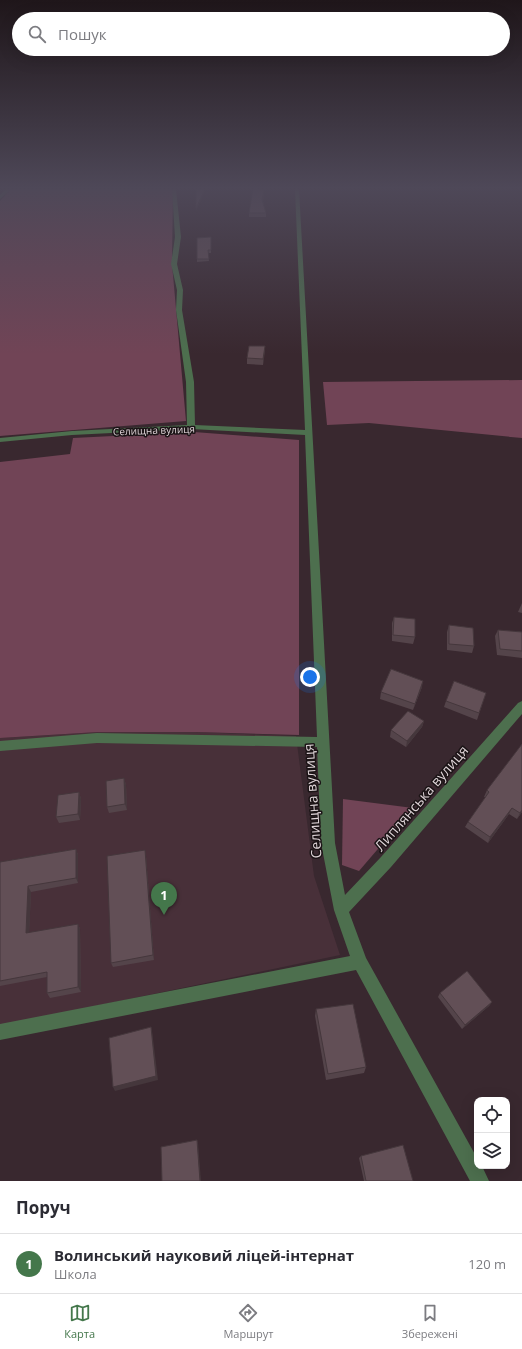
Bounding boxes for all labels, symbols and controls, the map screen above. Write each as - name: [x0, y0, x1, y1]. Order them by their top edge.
- search box: [12, 12, 510, 56]
- icon: search: [26, 23, 48, 45]
- text: Пошук: [58, 24, 107, 44]
- street label: Селищна вулиця: [113, 422, 195, 438]
- your location: [300, 667, 320, 687]
- street label: Липлянська вулиця: [370, 741, 472, 855]
- street label: Селищна вулиця: [299, 743, 325, 859]
- pin: 1: [151, 882, 177, 915]
- map controls: [474, 1097, 510, 1169]
- button: locate: [474, 1097, 510, 1133]
- button: layers: [474, 1133, 510, 1169]
- text: Поруч: [16, 1196, 71, 1219]
- text: Волинський науковий ліцей-інтернат: [54, 1245, 354, 1265]
- text: 1: [25, 1255, 33, 1273]
- text: 120 m: [468, 1255, 506, 1273]
- text: Школа: [54, 1265, 97, 1283]
- tab: Карта: [64, 1302, 95, 1341]
- tab: Маршрут: [223, 1302, 273, 1341]
- tab: Збережені: [402, 1302, 458, 1341]

